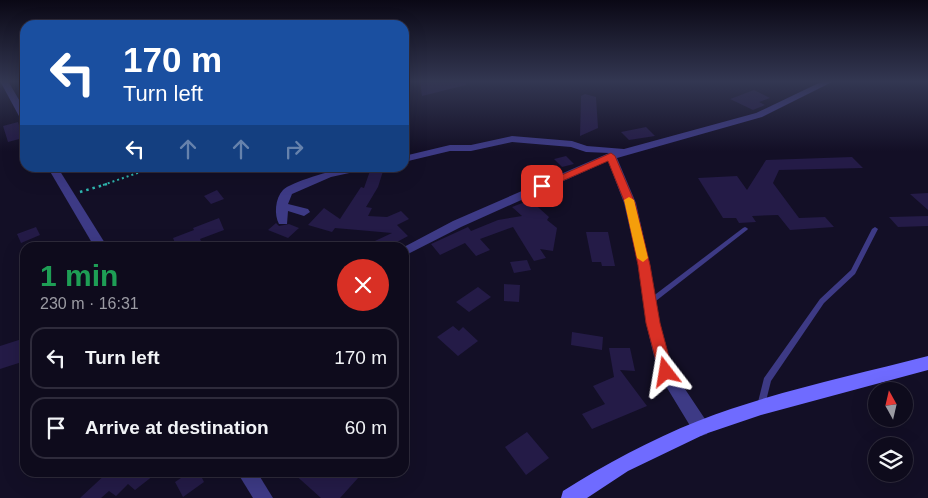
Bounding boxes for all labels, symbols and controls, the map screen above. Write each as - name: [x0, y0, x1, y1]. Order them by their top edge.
- icon: left: [40, 40, 105, 105]
- text: 170 m: [123, 40, 222, 79]
- text: Turn left: [123, 81, 203, 106]
- icon: left: [121, 135, 149, 163]
- icon: ahead: [174, 135, 202, 163]
- icon: ahead: [227, 135, 255, 163]
- icon: right: [280, 135, 308, 163]
- pin: [521, 165, 563, 207]
- icon: arrive: [528, 172, 556, 200]
- text: 1 min: [40, 259, 118, 292]
- button: close: [337, 259, 389, 311]
- text: 230 m · 16:31: [40, 295, 139, 312]
- icon: left: [42, 344, 70, 372]
- position arrow: [639, 345, 691, 397]
- text: Turn left: [85, 347, 160, 368]
- text: 170 m: [334, 347, 387, 368]
- north arrow: [868, 382, 912, 428]
- map controls: [868, 382, 913, 482]
- icon: arrive: [42, 414, 70, 442]
- text: Arrive at destination: [85, 417, 269, 438]
- text: 60 m: [345, 417, 387, 438]
- button: layers: [868, 437, 913, 482]

